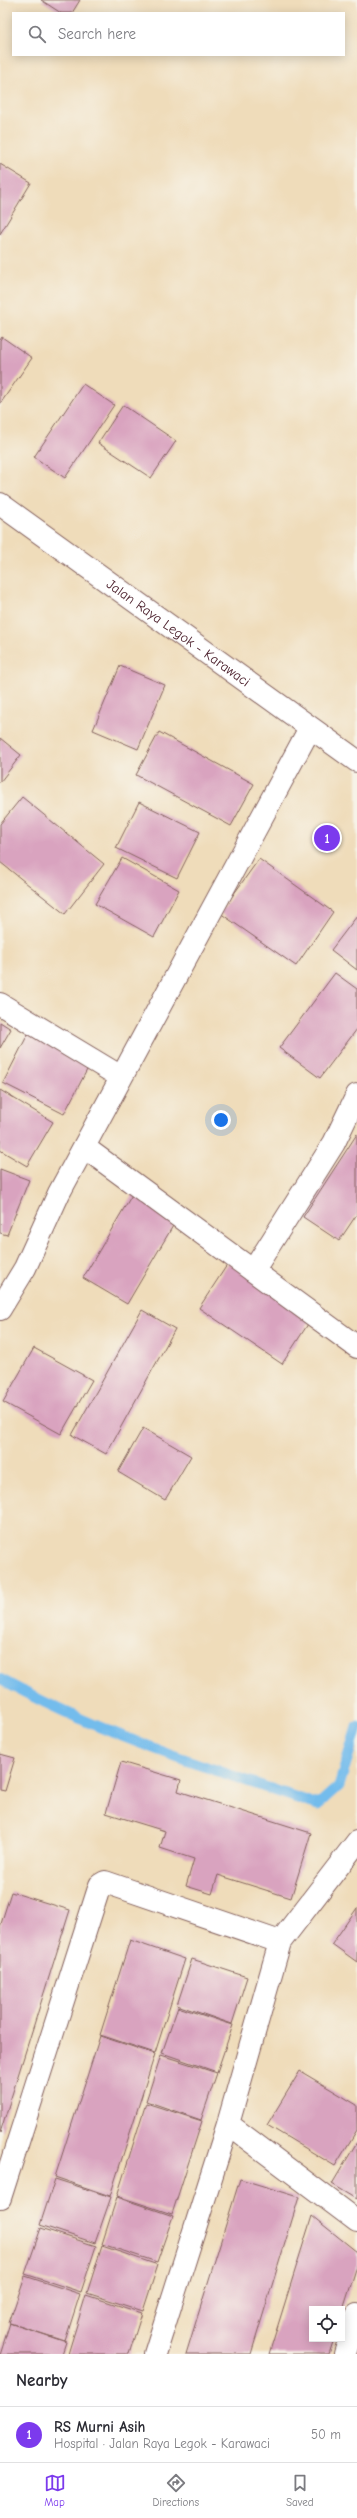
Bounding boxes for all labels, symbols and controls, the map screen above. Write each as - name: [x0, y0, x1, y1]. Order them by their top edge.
- search box: [12, 12, 345, 56]
- icon: search: [26, 23, 48, 45]
- text: Search here: [58, 25, 136, 43]
- street label: Jalan Raya Legok - Karawaci: [103, 575, 253, 690]
- pin: 1: [314, 823, 340, 853]
- your location: [211, 1110, 231, 1130]
- map controls: [309, 2306, 345, 2342]
- button: locate: [309, 2306, 345, 2342]
- text: Nearby: [16, 2371, 67, 2390]
- text: RS Murni Asih: [54, 2418, 146, 2436]
- text: 1: [26, 2427, 32, 2442]
- text: 50 m: [311, 2427, 341, 2442]
- text: Hospital · Jalan Raya Legok - Karawaci: [54, 2436, 270, 2451]
- tab: Map: [44, 2472, 66, 2509]
- tab: Directions: [153, 2472, 199, 2509]
- tab: Saved: [286, 2472, 313, 2509]

